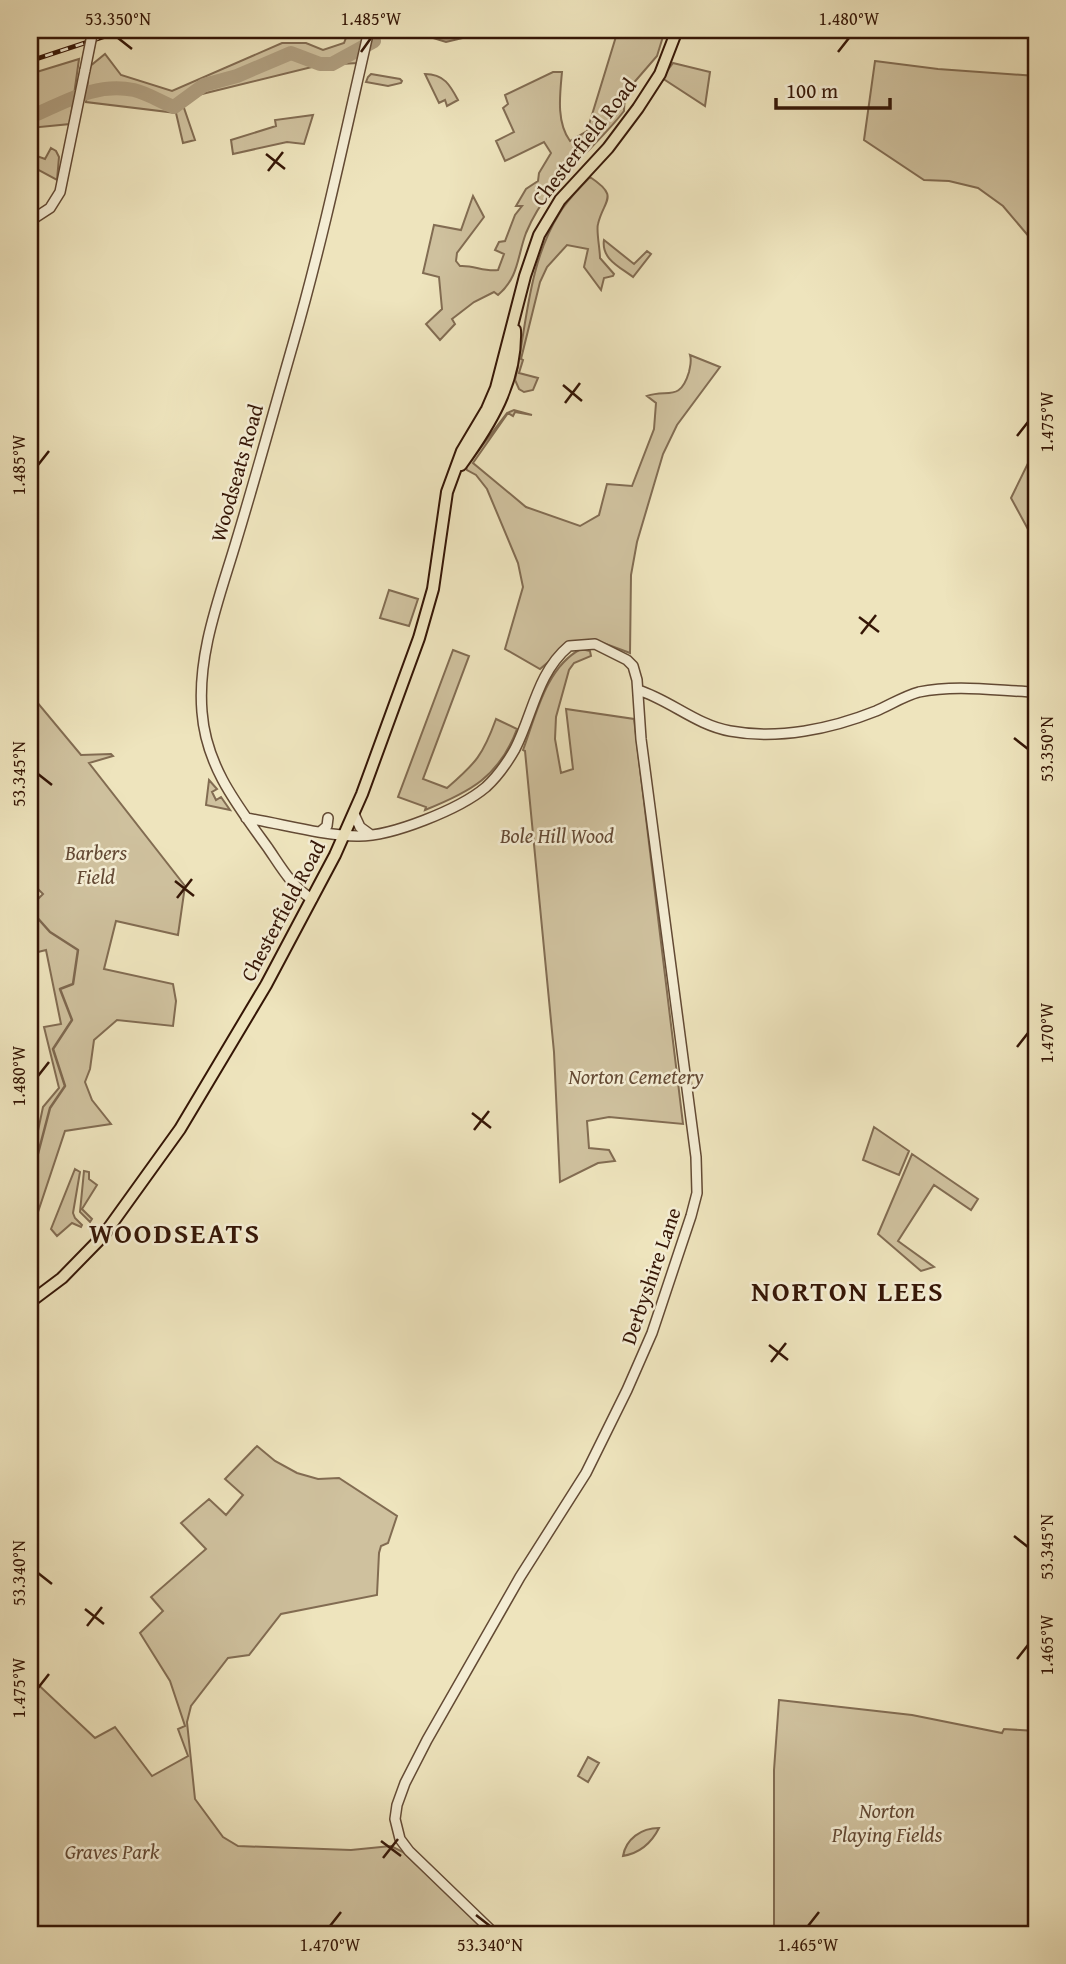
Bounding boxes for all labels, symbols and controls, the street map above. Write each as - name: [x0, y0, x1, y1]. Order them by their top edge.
- text: 53.350°N: [85, 5, 151, 32]
- text: 1.485°W: [341, 5, 402, 32]
- text: 1.480°W: [819, 5, 880, 32]
- scale bar: [776, 66, 889, 110]
- street label: Chesterfield Road: [524, 70, 644, 212]
- text: 100 m: [786, 75, 838, 106]
- text: 1.475°W: [1033, 391, 1060, 452]
- street label: Woodseats Road: [202, 400, 271, 545]
- text: 1.485°W: [5, 434, 32, 495]
- text: 53.350°N: [1033, 716, 1060, 782]
- text: 53.345°N: [5, 741, 32, 807]
- park label: Bole Hill Wood: [499, 820, 614, 851]
- street label: Chesterfield Road: [232, 834, 333, 987]
- park label: Barbers Field: [64, 837, 127, 892]
- text: 1.470°W: [1033, 1002, 1060, 1063]
- text: 1.480°W: [5, 1045, 32, 1106]
- park label: Norton Cemetery: [567, 1061, 704, 1092]
- street label: Derbyshire Lane: [613, 1203, 689, 1349]
- district label: WOODSEATS: [89, 1212, 261, 1253]
- district label: NORTON LEES: [751, 1270, 945, 1311]
- text: 53.345°N: [1033, 1514, 1060, 1580]
- text: 53.340°N: [5, 1540, 32, 1606]
- text: 1.465°W: [1033, 1614, 1060, 1675]
- text: 1.475°W: [5, 1657, 32, 1718]
- park label: Norton Playing Fields: [831, 1795, 943, 1850]
- park label: Graves Park: [65, 1836, 160, 1867]
- text: 1.470°W: [300, 1931, 361, 1958]
- text: 53.340°N: [457, 1931, 523, 1958]
- text: 1.465°W: [778, 1931, 839, 1958]

